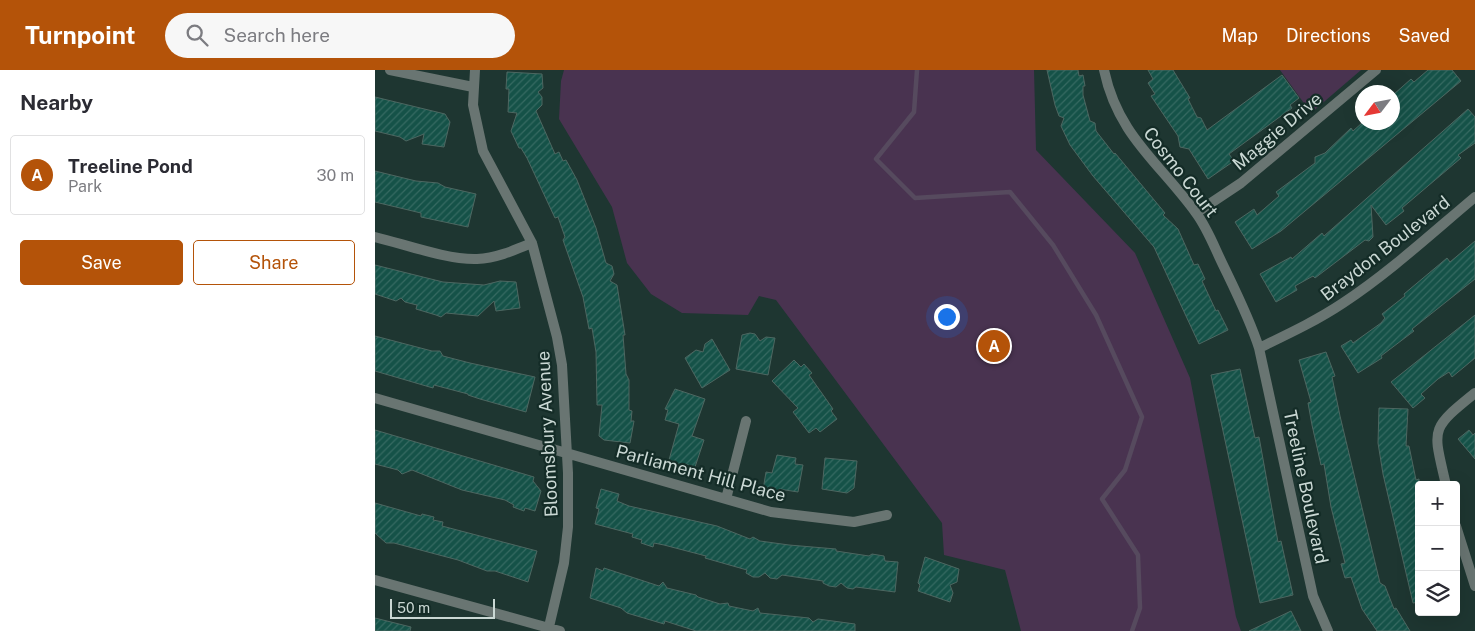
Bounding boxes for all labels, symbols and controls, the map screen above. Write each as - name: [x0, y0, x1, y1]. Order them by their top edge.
- search box: [165, 13, 515, 58]
- text: Turnpoint: [25, 21, 135, 49]
- icon: search: [183, 21, 211, 49]
- text: Search here: [223, 24, 330, 46]
- text: Map: [1221, 25, 1258, 46]
- text: Directions: [1286, 25, 1371, 46]
- text: Saved: [1399, 25, 1450, 46]
- north arrow: [1355, 85, 1400, 130]
- street label: Maggie Drive: [1228, 88, 1326, 174]
- text: Nearby: [20, 90, 93, 115]
- street label: Cosmo Court: [1139, 123, 1223, 221]
- text: Treeline Pond: [68, 155, 193, 177]
- text: A: [31, 166, 43, 185]
- text: 30 m: [317, 166, 354, 185]
- text: Park: [68, 177, 102, 196]
- street label: Braydon Boulevard: [1316, 191, 1454, 305]
- button: Save: [20, 240, 183, 285]
- button: Share: [193, 240, 355, 285]
- your location: [934, 304, 960, 330]
- pin: A: [978, 327, 1010, 365]
- street label: Bloomsbury Avenue: [532, 350, 562, 518]
- street label: Treeline Boulevard: [1279, 408, 1333, 566]
- street label: Parliament Hill Place: [614, 440, 788, 506]
- map controls: [1415, 481, 1460, 616]
- button: +: [1415, 481, 1460, 526]
- button: −: [1415, 526, 1460, 571]
- button: layers: [1415, 571, 1460, 616]
- scale bar: [390, 596, 495, 619]
- text: 50 m: [397, 600, 430, 616]

